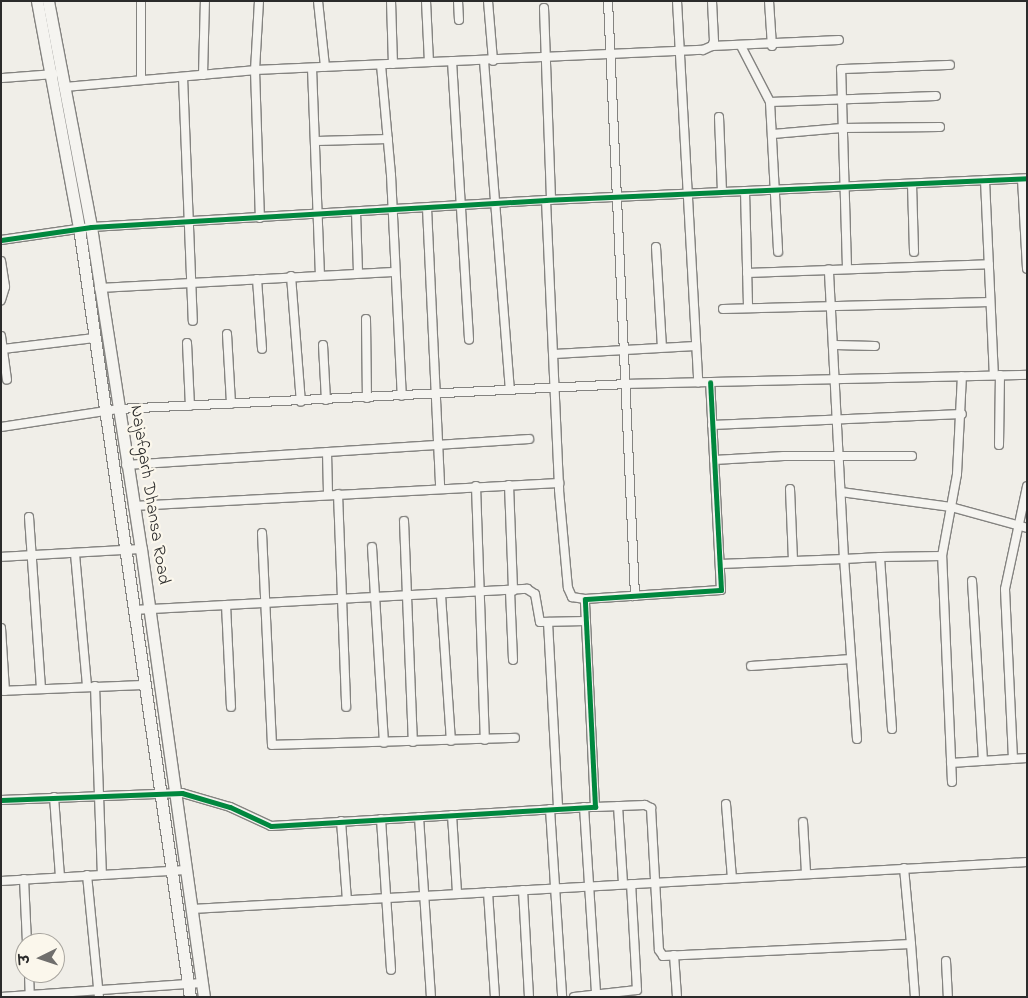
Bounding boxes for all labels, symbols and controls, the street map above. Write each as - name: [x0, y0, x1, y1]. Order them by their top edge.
- street label: Najafgarh Dhansa Road: [124, 404, 174, 586]
- north arrow: [15, 933, 65, 983]
- text: उ: [15, 954, 36, 964]

